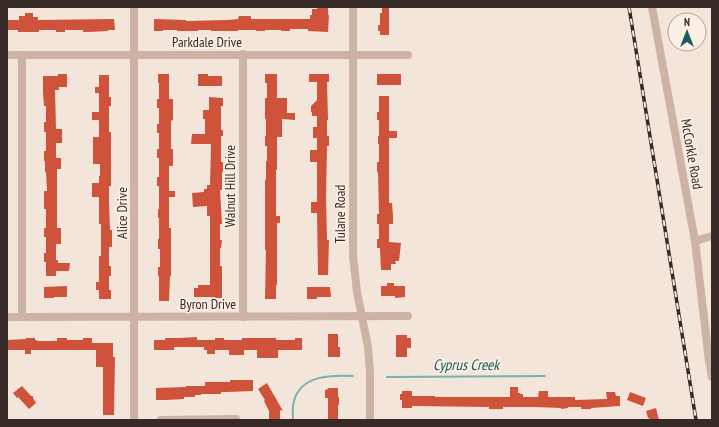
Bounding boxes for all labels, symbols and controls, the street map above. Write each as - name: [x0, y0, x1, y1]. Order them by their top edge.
- north arrow: [667, 12, 707, 52]
- text: N: [684, 15, 690, 29]
- street label: Parkdale Drive: [172, 33, 242, 51]
- street label: McCorkle Road: [677, 117, 707, 191]
- street label: Walnut Hill Drive: [221, 145, 239, 227]
- street label: Tulane Road: [331, 185, 349, 243]
- street label: Alice Drive: [113, 187, 131, 239]
- street label: Byron Drive: [180, 295, 236, 313]
- water label: Cyprus Creek: [433, 355, 501, 374]

